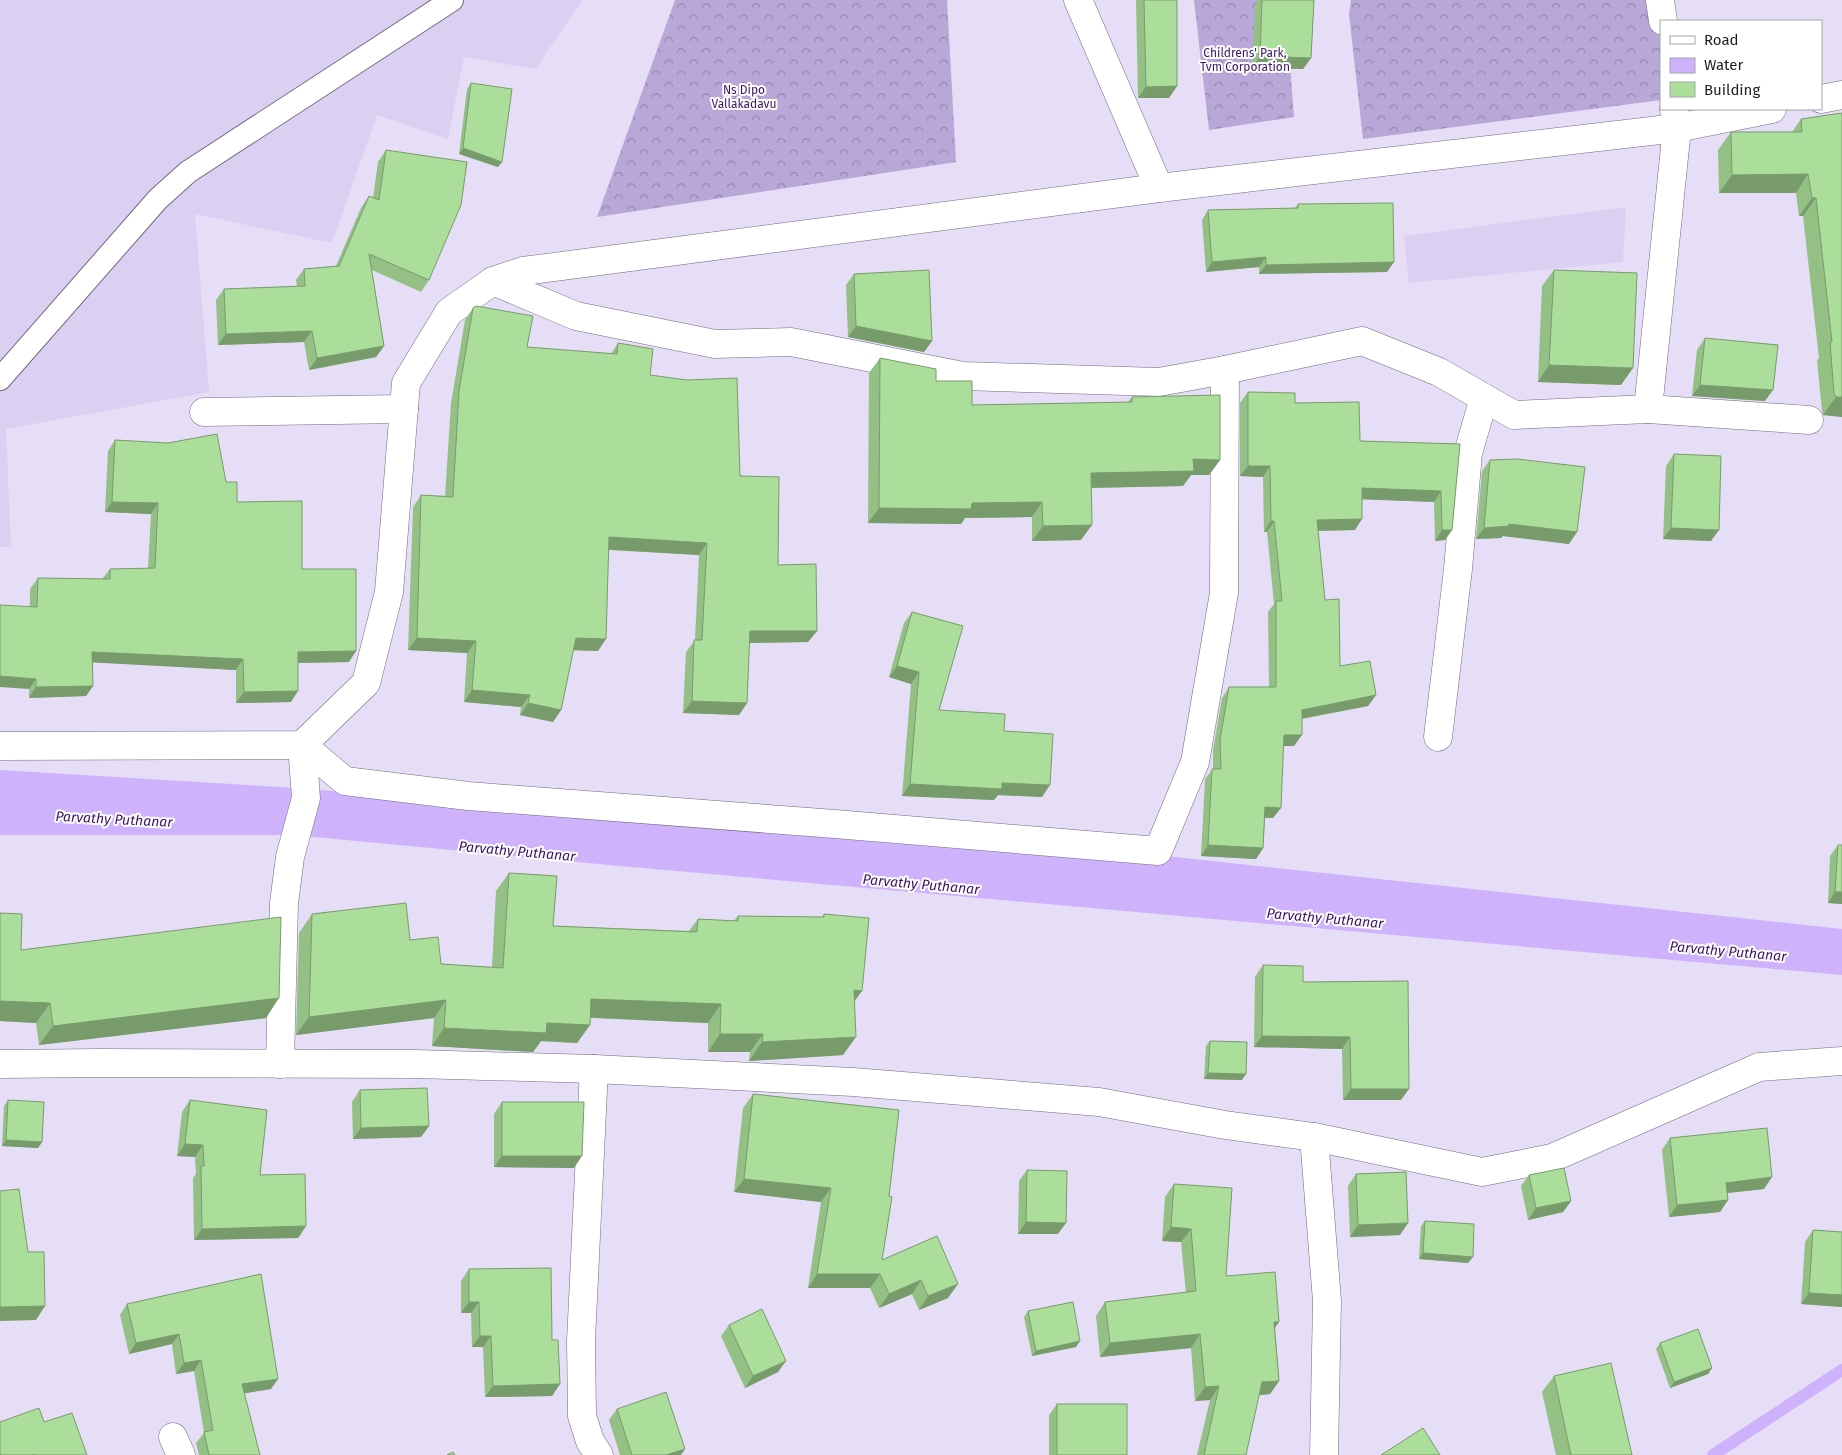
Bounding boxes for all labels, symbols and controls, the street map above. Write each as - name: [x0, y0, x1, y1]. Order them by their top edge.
- legend: [1660, 20, 1822, 110]
- text: Road: [1704, 31, 1739, 49]
- park label: Childrens' Park, Tvm Corporation: [1200, 46, 1290, 74]
- text: Water: [1704, 56, 1743, 74]
- text: Building: [1704, 81, 1760, 99]
- park label: Ns Dipo Vallakadavu: [711, 83, 777, 111]
- water label: Parvathy Puthanar: [55, 808, 174, 831]
- water label: Parvathy Puthanar: [458, 838, 577, 865]
- water label: Parvathy Puthanar: [862, 871, 981, 898]
- water label: Parvathy Puthanar: [1266, 905, 1385, 932]
- water label: Parvathy Puthanar: [1669, 938, 1788, 965]

